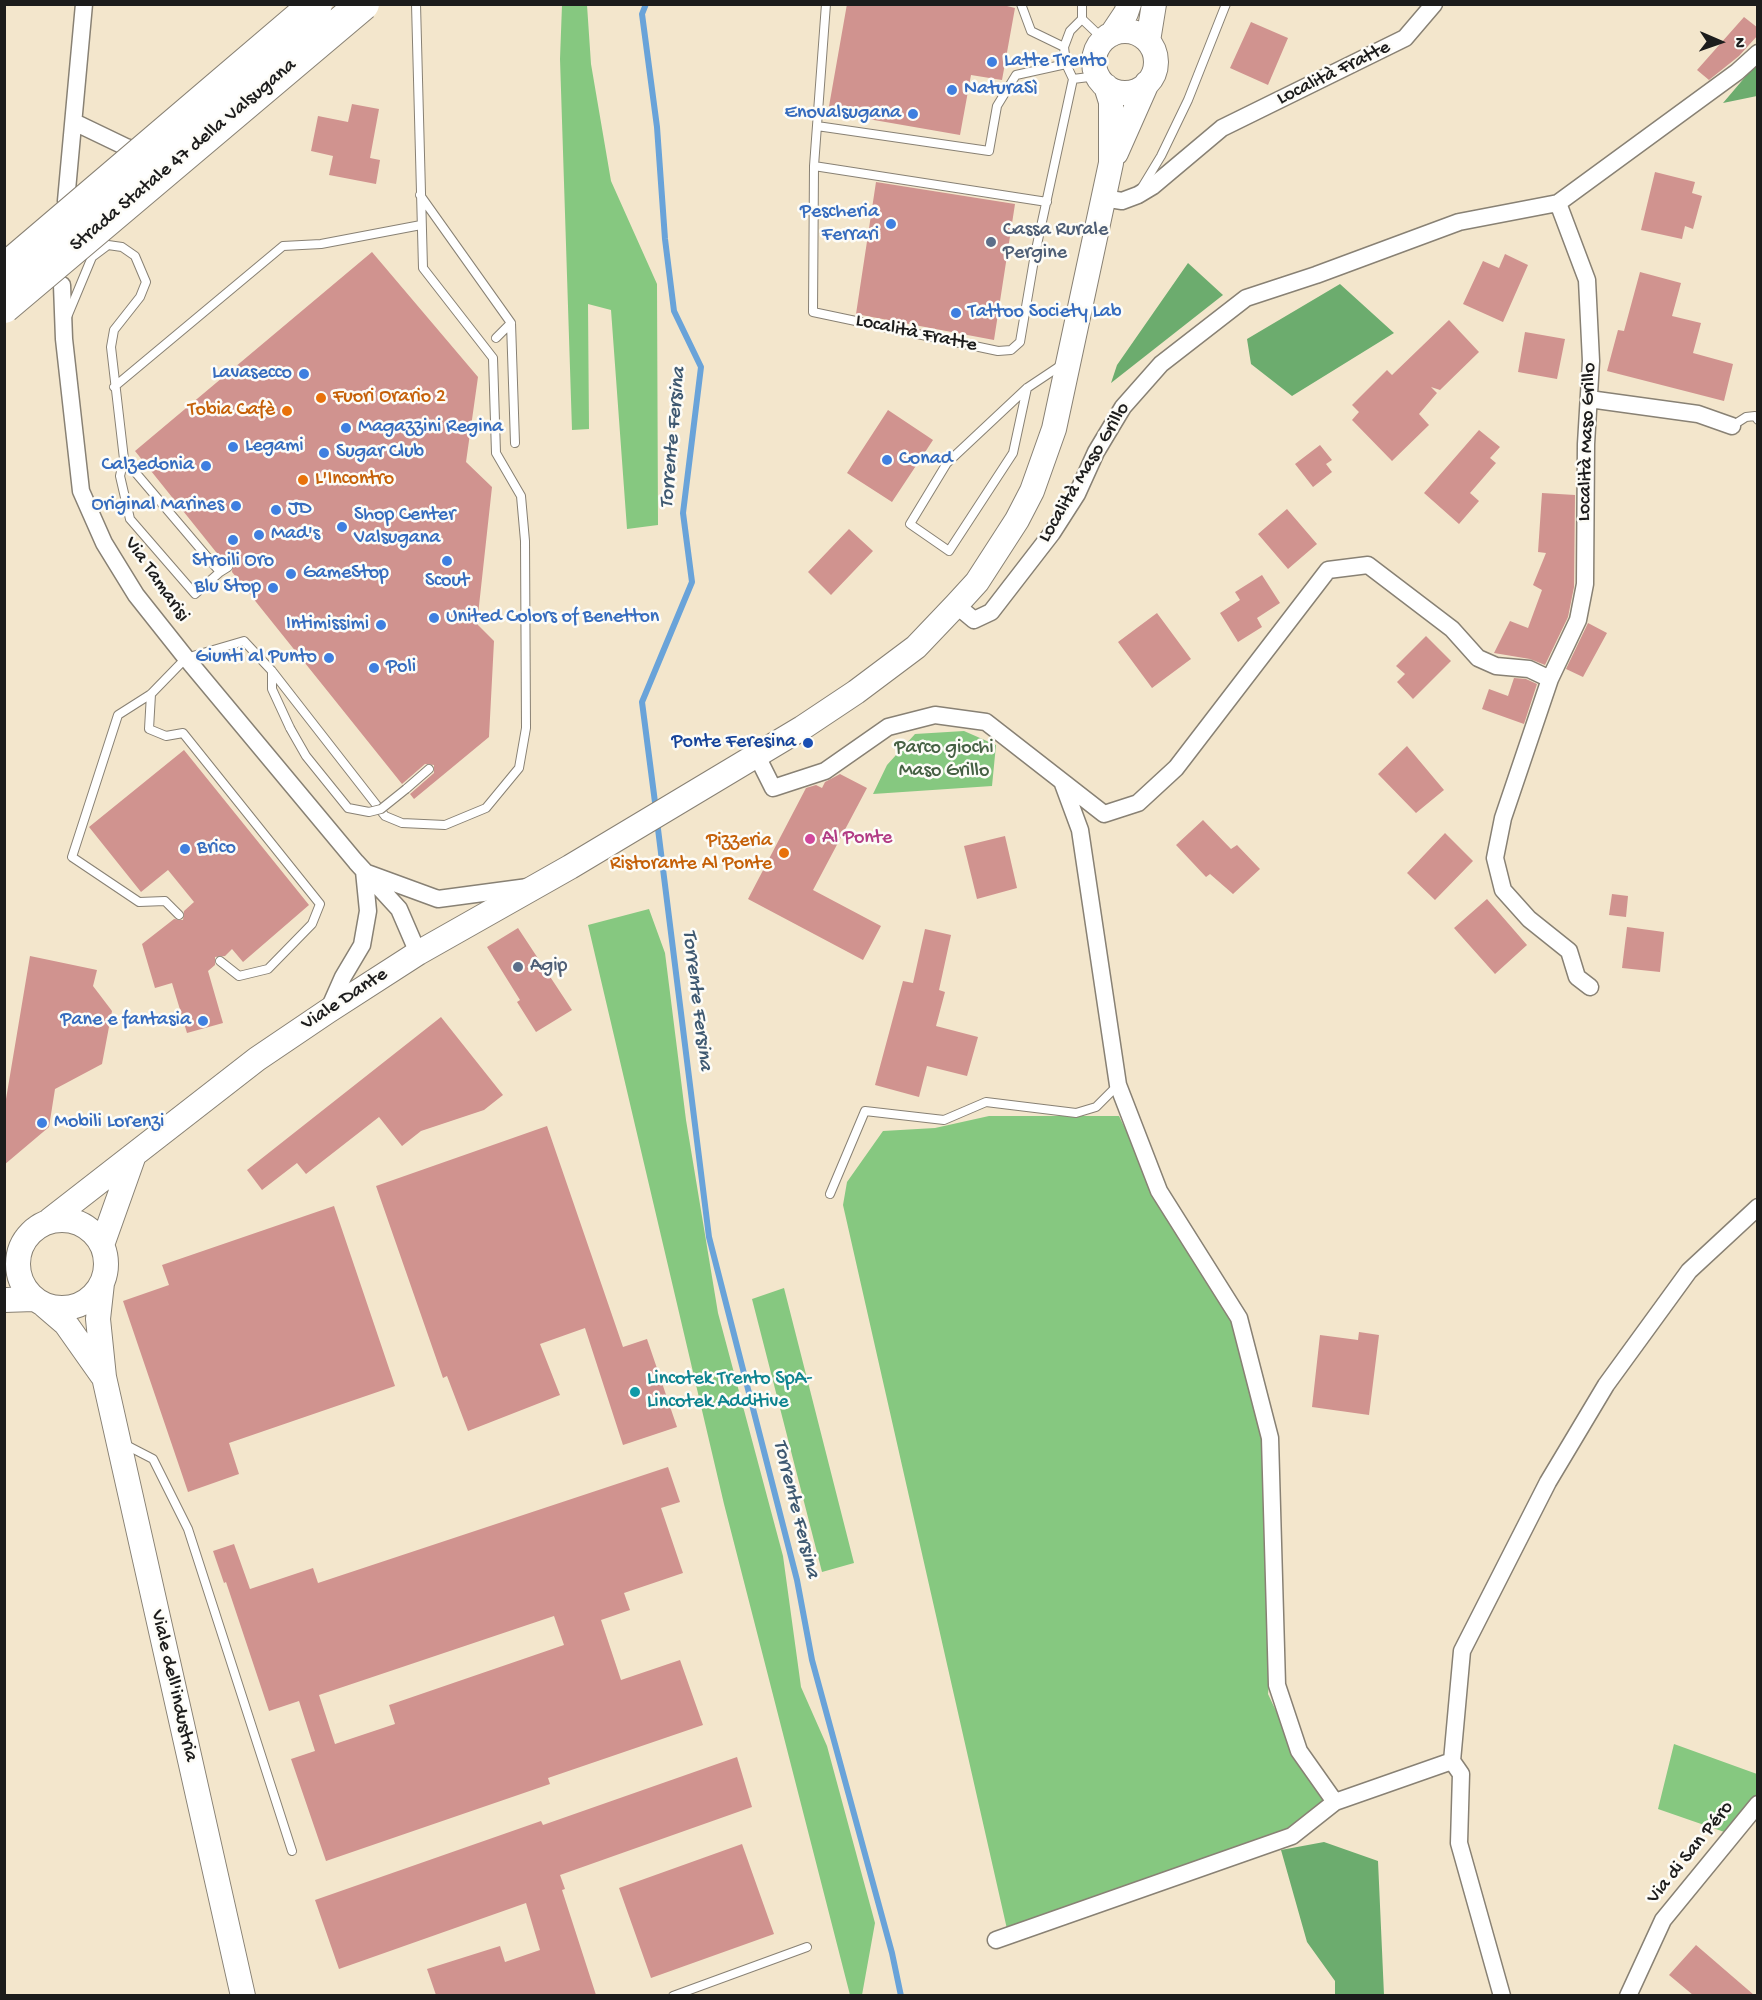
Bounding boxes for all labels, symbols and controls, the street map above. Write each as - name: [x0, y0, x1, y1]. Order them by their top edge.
- north arrow: [1690, 12, 1750, 72]
- street label: Località Fratte: [1273, 36, 1395, 112]
- text: N: [1729, 37, 1748, 48]
- place label: Latte Trento: [1004, 50, 1107, 74]
- street label: Strada Statale 47 della Valsugana: [66, 54, 302, 258]
- marker: Latte Trento: [985, 55, 999, 69]
- place label: NaturaSì: [964, 78, 1038, 102]
- marker: NaturaSì: [945, 83, 959, 97]
- place label: Enovalsugana: [784, 102, 901, 126]
- marker: Enovalsugana: [906, 107, 920, 121]
- place label: Pescheria Ferrari: [800, 201, 879, 248]
- marker: Pescheria Ferrari: [884, 217, 898, 231]
- place label: Cassa Rurale Pergine: [1003, 219, 1108, 266]
- marker: Cassa Rurale Pergine: [984, 235, 998, 249]
- place label: Tattoo Society Lab: [968, 301, 1121, 325]
- marker: Tattoo Society Lab: [949, 306, 963, 320]
- street label: Località Fratte: [853, 309, 979, 359]
- place label: Lavasecco: [212, 362, 292, 386]
- street label: Località Maso Grillo: [1573, 362, 1603, 522]
- water label: Torrente Fersina: [655, 366, 693, 510]
- marker: Lavasecco: [297, 367, 311, 381]
- place label: Fuori Orario 2: [333, 386, 446, 410]
- marker: Fuori Orario 2: [314, 391, 328, 405]
- place label: Tobia Cafè: [188, 399, 275, 423]
- street label: Località Maso Grillo: [1034, 399, 1136, 547]
- marker: Tobia Cafè: [280, 404, 294, 418]
- place label: Magazzini Regina: [358, 416, 503, 440]
- marker: Magazzini Regina: [339, 421, 353, 435]
- place label: Legami: [245, 435, 304, 459]
- marker: Legami: [226, 440, 240, 454]
- place label: Sugar Club: [336, 441, 424, 465]
- marker: Sugar Club: [317, 446, 331, 460]
- place label: Conad: [899, 448, 953, 472]
- marker: Conad: [880, 453, 894, 467]
- place label: Calzedonia: [101, 454, 194, 478]
- marker: Calzedonia: [199, 459, 213, 473]
- place label: L'Incontro: [315, 468, 394, 492]
- marker: L'Incontro: [296, 473, 310, 487]
- place label: Original Marines: [92, 494, 224, 518]
- place label: JD: [288, 498, 312, 522]
- marker: Original Marines: [229, 499, 243, 513]
- marker: JD: [269, 503, 283, 517]
- place label: Shop Center Valsugana: [354, 504, 455, 551]
- marker: Shop Center Valsugana: [335, 520, 349, 534]
- place label: Mad's: [271, 523, 320, 547]
- marker: Mad's: [252, 528, 266, 542]
- street label: Via Tamarisi: [118, 533, 194, 627]
- marker: Stroili Oro: [226, 533, 240, 547]
- place label: Stroili Oro: [192, 550, 274, 574]
- marker: Scout: [440, 554, 454, 568]
- place label: GameStop: [303, 562, 389, 586]
- marker: GameStop: [284, 567, 298, 581]
- place label: Scout: [425, 570, 469, 594]
- place label: Blu Stop: [195, 576, 261, 600]
- marker: Blu Stop: [266, 581, 280, 595]
- place label: United Colors of Benetton: [446, 606, 659, 630]
- marker: United Colors of Benetton: [427, 611, 441, 625]
- place label: Intimissimi: [286, 613, 369, 637]
- marker: Intimissimi: [374, 618, 388, 632]
- place label: Giunti al Punto: [195, 646, 317, 670]
- marker: Giunti al Punto: [322, 651, 336, 665]
- place label: Poli: [386, 656, 416, 680]
- marker: Poli: [367, 661, 381, 675]
- place label: Ponte Feresina: [672, 731, 796, 755]
- marker: Ponte Feresina: [801, 736, 815, 750]
- park label: Parco giochi Maso Grillo: [894, 737, 994, 784]
- place label: Al Ponte: [822, 827, 892, 851]
- place label: Pizzeria Ristorante Al Ponte: [610, 830, 772, 877]
- marker: Al Ponte: [803, 832, 817, 846]
- place label: Brico: [197, 837, 236, 861]
- marker: Brico: [178, 842, 192, 856]
- marker: Pizzeria Ristorante Al Ponte: [777, 846, 791, 860]
- water label: Torrente Fersina: [675, 928, 717, 1072]
- place label: Agip: [530, 955, 567, 979]
- marker: Agip: [511, 960, 525, 974]
- street label: Viale Dante: [297, 963, 393, 1037]
- place label: Pane e fantasia: [60, 1009, 191, 1033]
- marker: Pane e fantasia: [196, 1014, 210, 1028]
- place label: Mobili Lorenzi: [54, 1111, 164, 1135]
- marker: Mobili Lorenzi: [35, 1116, 49, 1130]
- place label: Lincotek Trento SpA- Lincotek Additive: [647, 1368, 813, 1415]
- marker: Lincotek Trento SpA- Lincotek Additive: [628, 1385, 642, 1399]
- water label: Torrente Fersina: [766, 1437, 824, 1581]
- street label: Viale dell'industria: [144, 1608, 202, 1764]
- street label: Via di San Péro: [1642, 1797, 1740, 1909]

